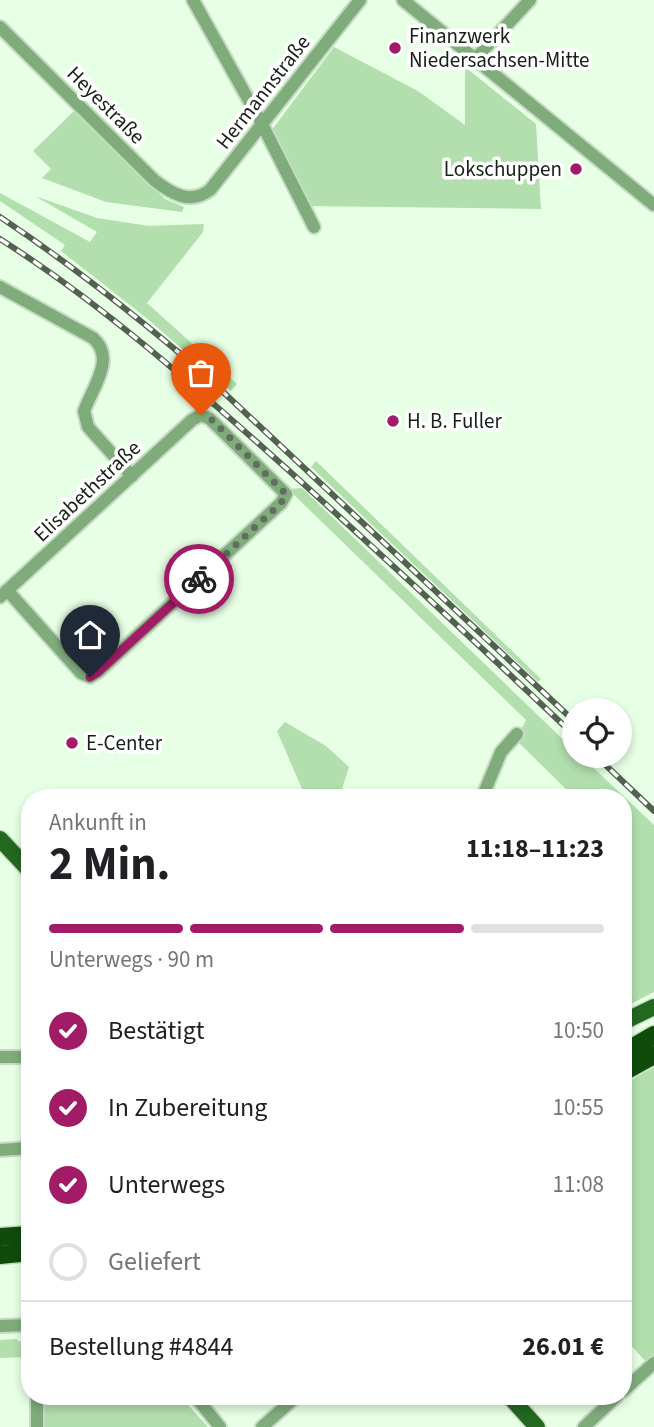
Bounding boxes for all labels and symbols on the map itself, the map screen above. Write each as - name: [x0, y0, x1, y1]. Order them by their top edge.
- place label: Finanzwerk Niedersachsen-Mitte: [409, 21, 589, 75]
- street label: Hermannstraße: [209, 28, 317, 156]
- marker: Finanzwerk Niedersachsen-Mitte: [387, 40, 403, 56]
- street label: Heyestraße: [60, 59, 152, 151]
- place label: Lokschuppen: [444, 154, 562, 184]
- marker: Lokschuppen: [568, 161, 584, 177]
- pin: [171, 343, 231, 415]
- place label: H. B. Fuller: [407, 406, 502, 436]
- marker: H. B. Fuller: [385, 413, 401, 429]
- street label: Elisabethstraße: [27, 433, 147, 549]
- courier: [164, 544, 234, 614]
- pin: [60, 605, 120, 677]
- place label: E-Center: [86, 728, 163, 758]
- marker: E-Center: [64, 735, 80, 751]

